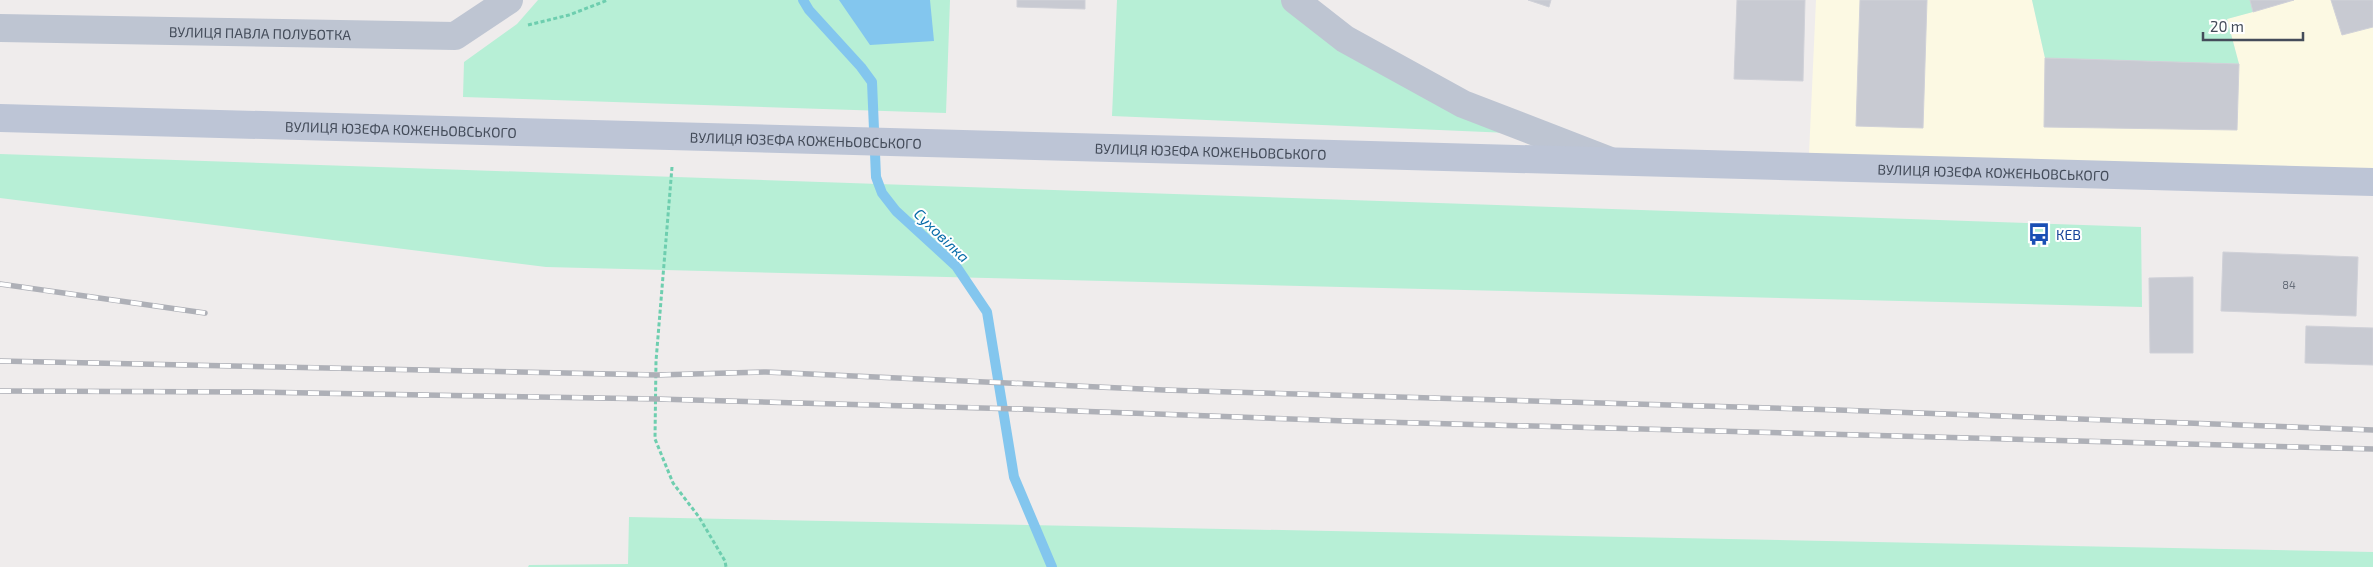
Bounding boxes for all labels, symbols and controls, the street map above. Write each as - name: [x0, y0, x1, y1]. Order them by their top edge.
- scale bar: [2203, 10, 2303, 42]
- text: 20 m: [2210, 17, 2244, 35]
- street label: ВУЛИЦЯ ПАВЛА ПОЛУБОТКА: [169, 22, 352, 43]
- street label: ВУЛИЦЯ ЮЗЕФА КОЖЕНЬОВСЬКОГО: [285, 117, 517, 140]
- street label: ВУЛИЦЯ ЮЗЕФА КОЖЕНЬОВСЬКОГО: [690, 128, 922, 151]
- street label: ВУЛИЦЯ ЮЗЕФА КОЖЕНЬОВСЬКОГО: [1094, 139, 1327, 162]
- street label: ВУЛИЦЯ ЮЗЕФА КОЖЕНЬОВСЬКОГО: [1877, 160, 2109, 183]
- water label: Суховілка: [911, 204, 973, 266]
- bus stop icon: КЕВ: [2026, 221, 2052, 247]
- place label: КЕВ: [2056, 226, 2081, 243]
- house number: 84: [2282, 278, 2296, 291]

